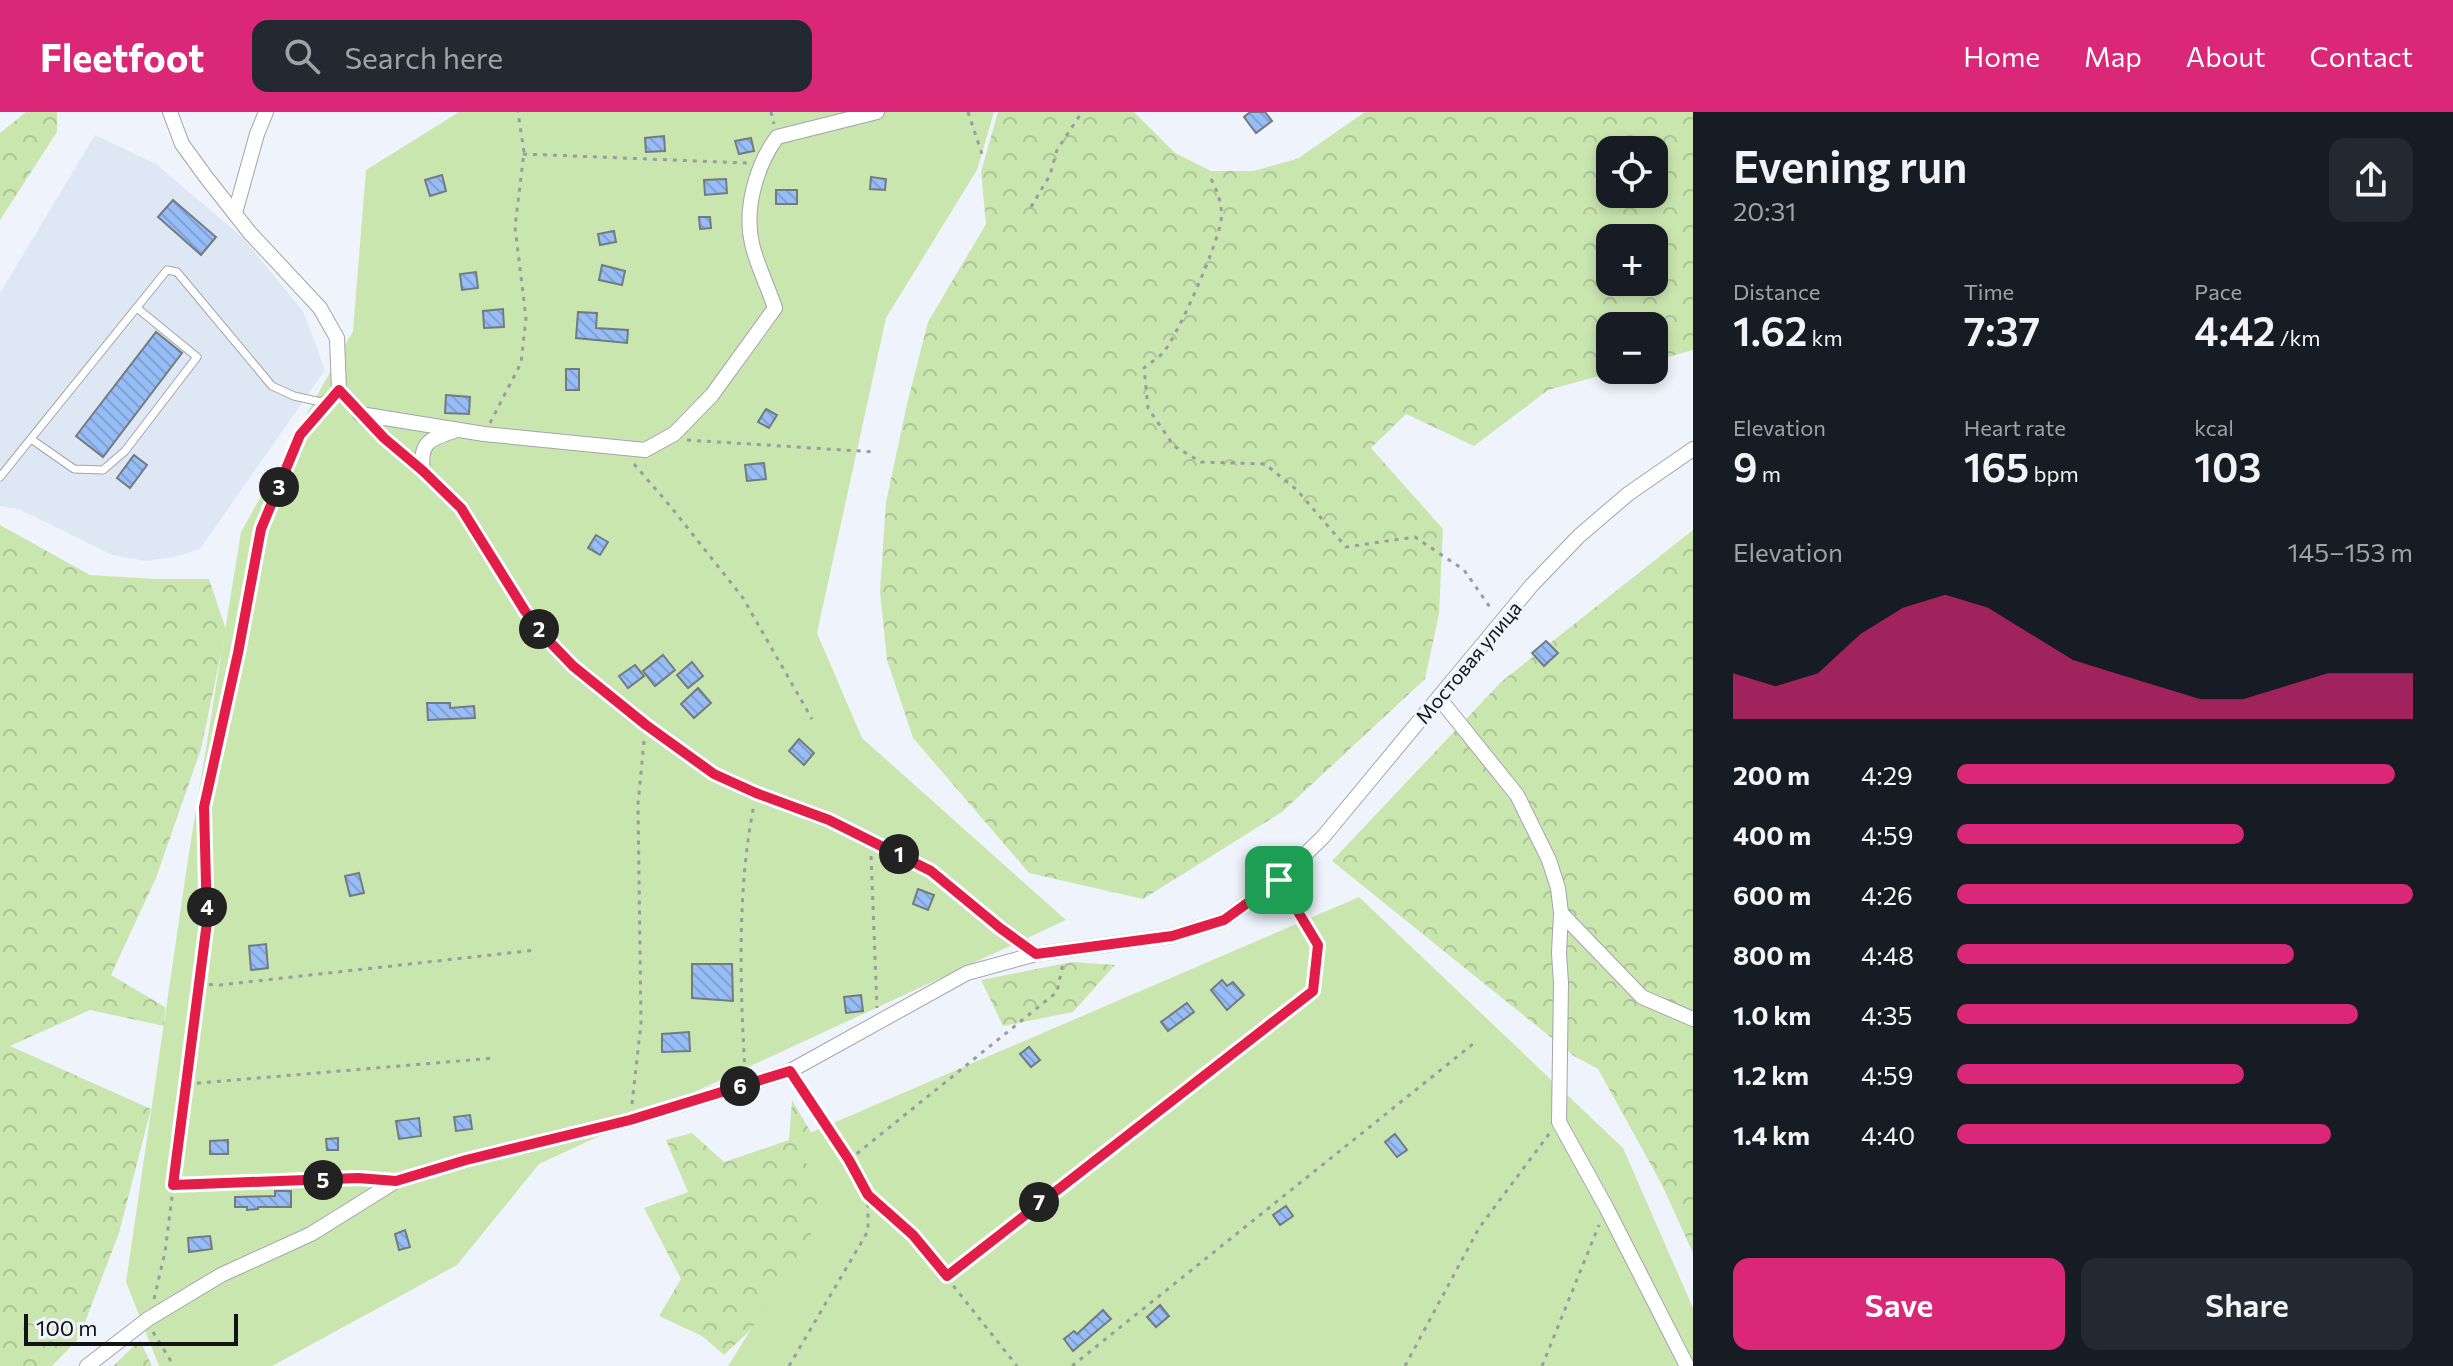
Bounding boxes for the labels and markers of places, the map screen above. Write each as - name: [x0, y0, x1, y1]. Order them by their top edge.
- pin: 3: [259, 467, 299, 507]
- pin: 2: [519, 609, 559, 649]
- pin: 1: [879, 834, 919, 874]
- pin: [1245, 846, 1313, 914]
- pin: 4: [187, 887, 227, 927]
- pin: 6: [720, 1066, 760, 1106]
- pin: 5: [303, 1160, 343, 1200]
- pin: 7: [1019, 1182, 1059, 1222]

